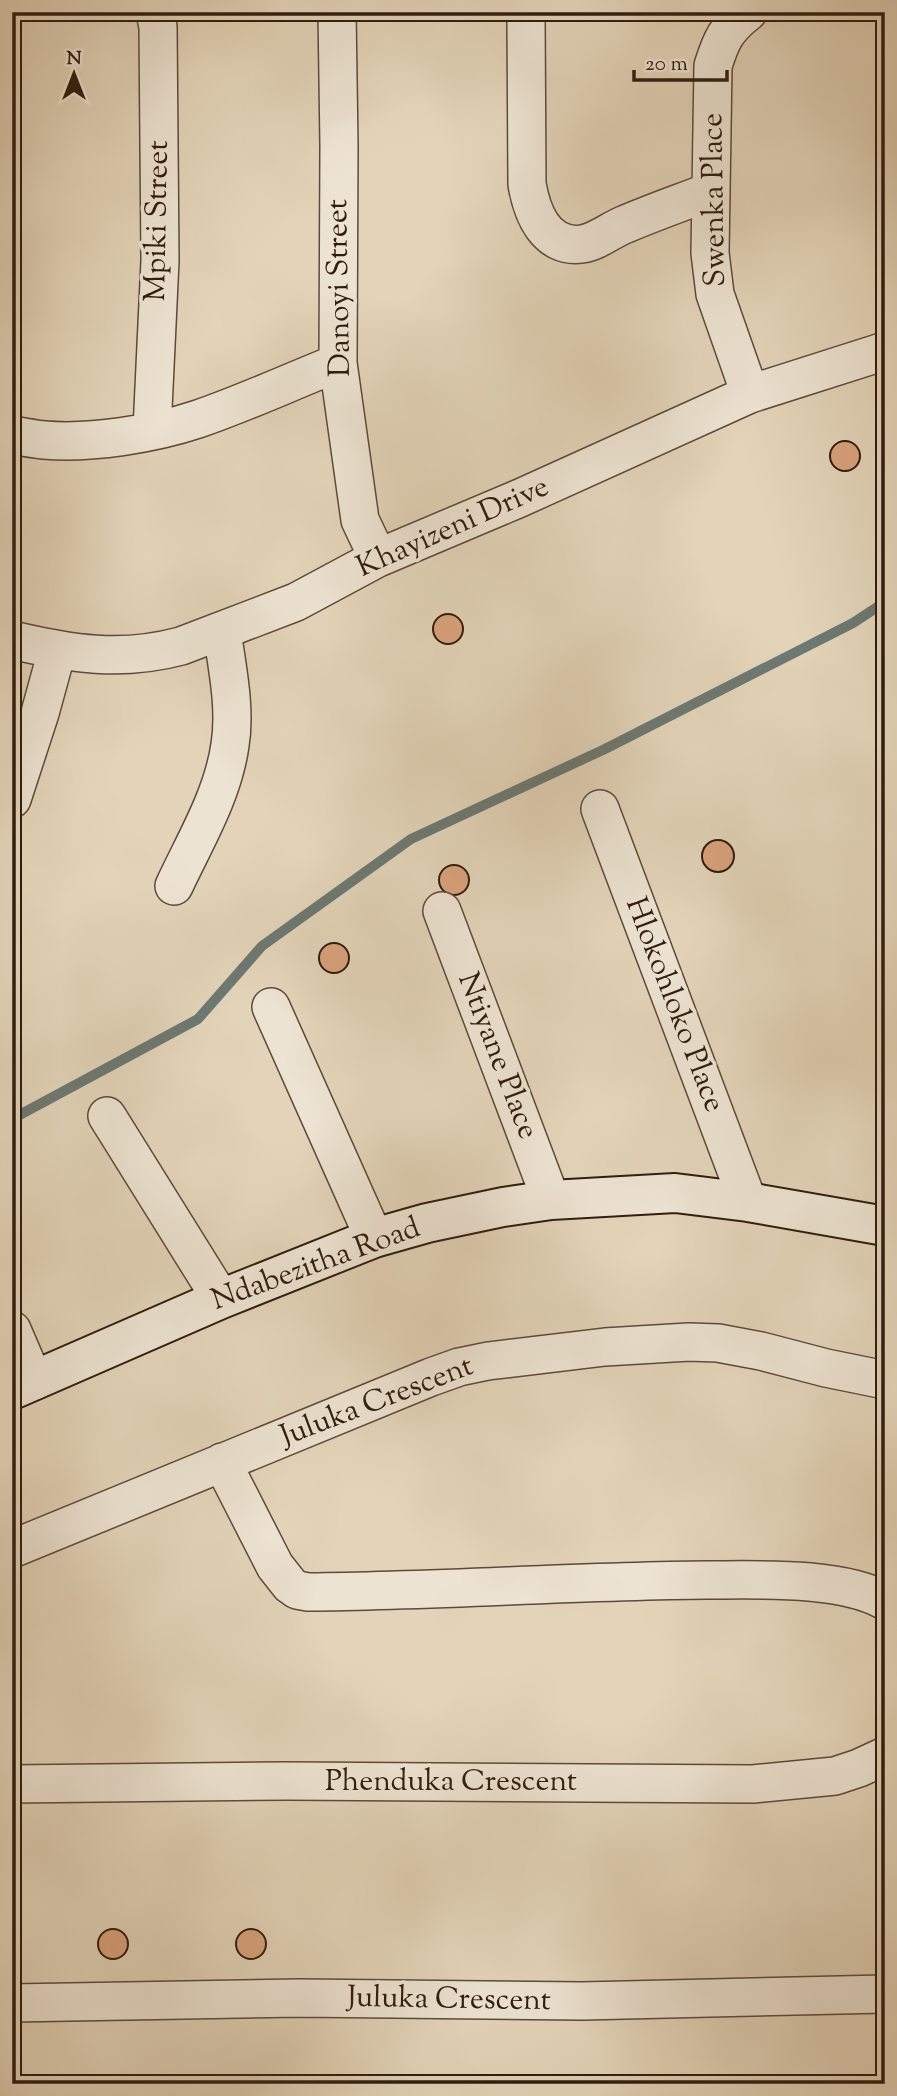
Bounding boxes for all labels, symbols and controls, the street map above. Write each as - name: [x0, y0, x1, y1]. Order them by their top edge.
- north arrow: [38, 38, 108, 108]
- scale bar: [634, 38, 727, 82]
- text: N: [66, 46, 82, 73]
- text: 20 m: [645, 50, 688, 80]
- street label: Swenka Place: [692, 113, 738, 287]
- street label: Mpiki Street: [135, 140, 181, 302]
- street label: Danoyi Street: [317, 199, 363, 377]
- street label: Khayizeni Drive: [350, 466, 556, 590]
- street label: Hlokohloko Place: [613, 891, 735, 1119]
- street label: Ntiyane Place: [446, 966, 548, 1146]
- street label: Ndabezitha Road: [205, 1207, 427, 1323]
- street label: Juluka Crescent: [272, 1345, 480, 1459]
- street label: Phenduka Crescent: [325, 1761, 577, 1804]
- street label: Juluka Crescent: [345, 1977, 551, 2023]

